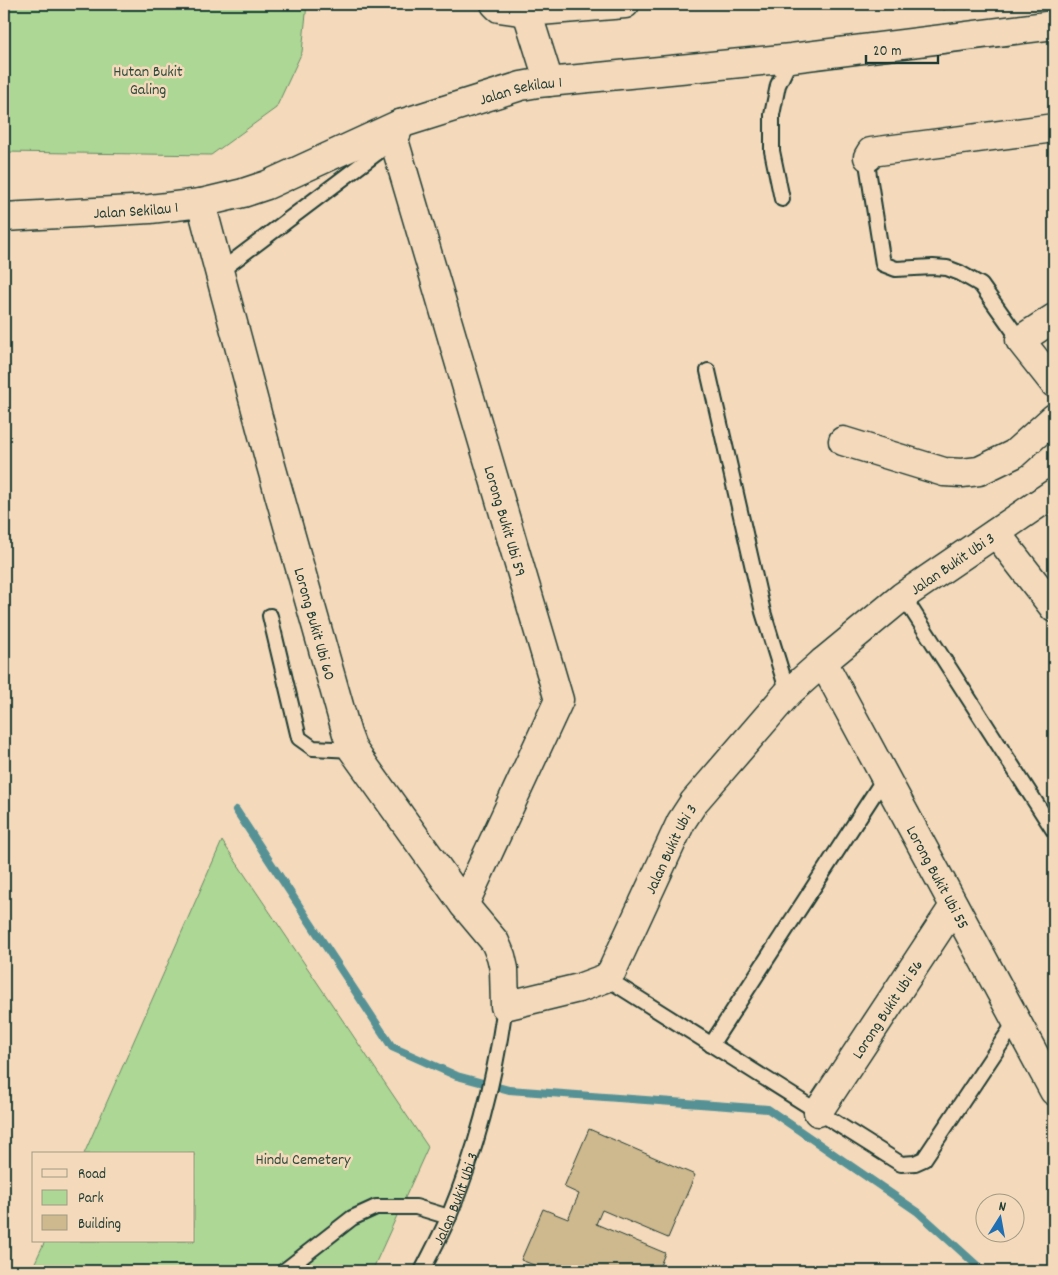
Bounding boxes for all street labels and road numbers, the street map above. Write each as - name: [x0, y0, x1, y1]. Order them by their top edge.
- street label: Jalan Sekilau 1: [477, 72, 563, 112]
- street label: Jalan Sekilau 1: [93, 197, 180, 226]
- street label: Lorong Bukit Ubi 59: [477, 463, 531, 580]
- street label: Jalan Bukit Ubi 3: [906, 528, 1000, 602]
- street label: Lorong Bukit Ubi 60: [286, 565, 340, 683]
- street label: Jalan Bukit Ubi 3: [640, 800, 704, 898]
- street label: Lorong Bukit Ubi 55: [899, 822, 974, 934]
- street label: Lorong Bukit Ubi 56: [847, 955, 930, 1064]
- street label: Jalan Bukit Ubi 3: [428, 1150, 486, 1250]

